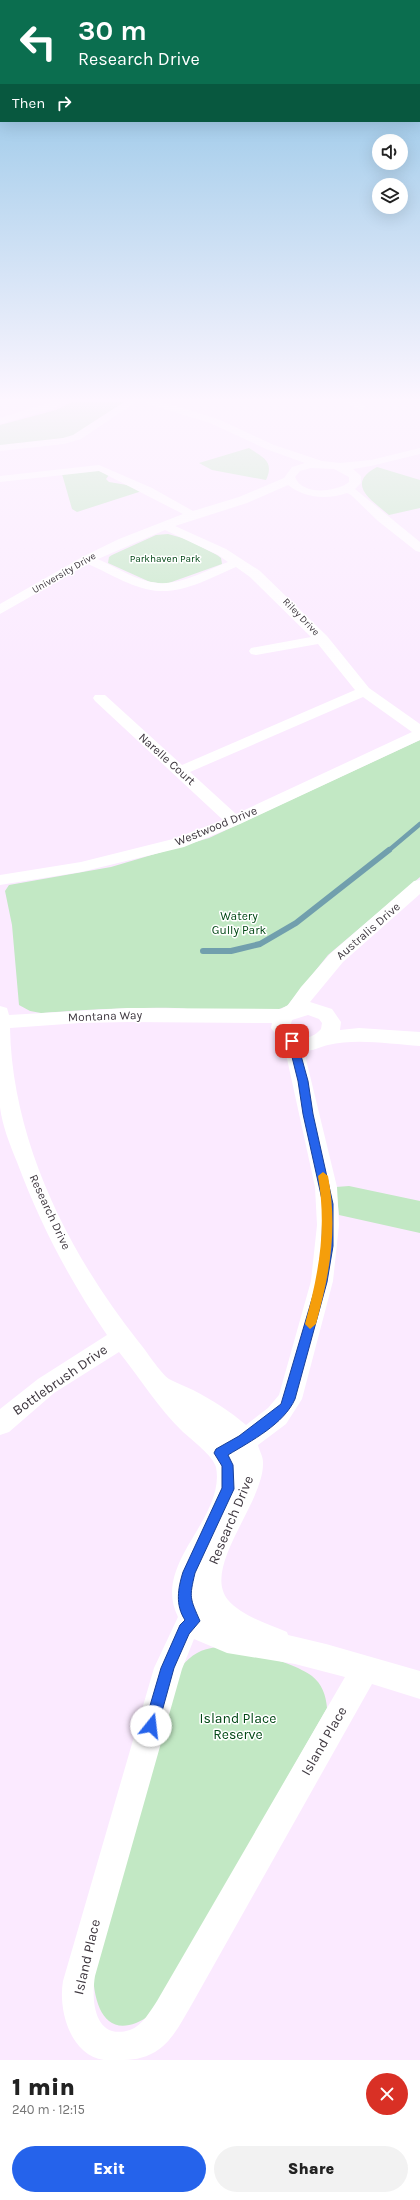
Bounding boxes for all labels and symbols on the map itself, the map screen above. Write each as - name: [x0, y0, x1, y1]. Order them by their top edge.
- street label: University Drive: [30, 550, 98, 596]
- park label: Parkhaven Park: [130, 553, 201, 565]
- street label: Riley Drive: [280, 596, 322, 638]
- street label: Narelle Court: [136, 730, 198, 788]
- street label: Westwood Drive: [173, 803, 259, 849]
- street label: Australis Drive: [333, 899, 403, 963]
- park label: Watery Gully Park: [212, 909, 266, 937]
- street label: Montana Way: [68, 1008, 143, 1024]
- pin: [275, 1024, 309, 1058]
- street label: Research Drive: [26, 1172, 74, 1252]
- street label: Bottlebrush Drive: [9, 1341, 111, 1419]
- street label: Research Drive: [205, 1473, 257, 1567]
- street label: Island Place: [297, 1704, 351, 1778]
- position arrow: [130, 1705, 172, 1747]
- park label: Island Place Reserve: [200, 1710, 276, 1743]
- street label: Island Place: [70, 1918, 104, 1996]

